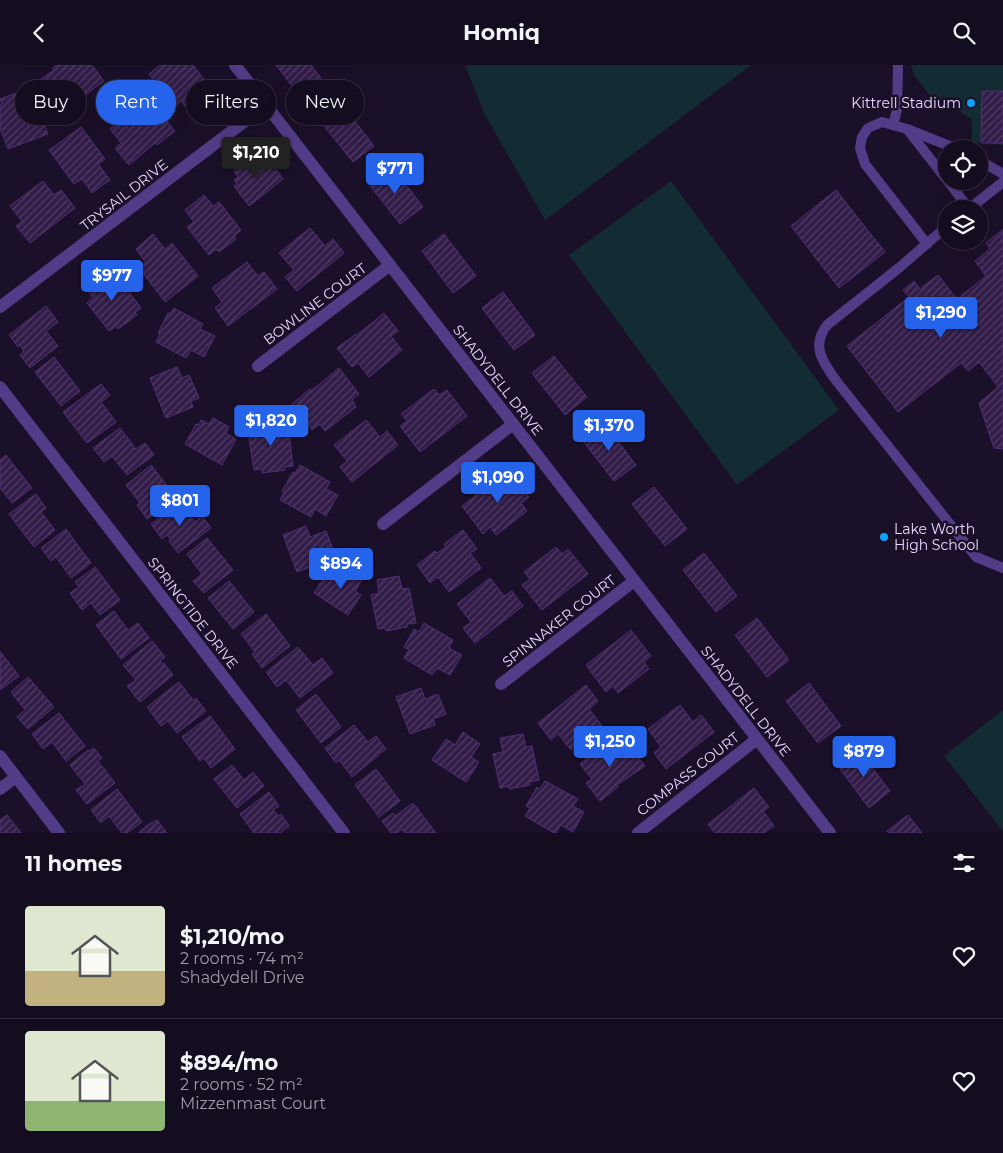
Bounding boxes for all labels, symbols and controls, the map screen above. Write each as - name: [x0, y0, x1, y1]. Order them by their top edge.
- icon: back: [25, 19, 53, 47]
- text: Homiq: [463, 19, 540, 46]
- icon: search: [950, 19, 978, 47]
- chip: Buy: [15, 80, 86, 125]
- chip: Rent: [96, 80, 176, 125]
- chip: Filters: [186, 80, 276, 125]
- chip: New: [286, 80, 364, 125]
- place label: Kittrell Stadium: [851, 94, 961, 112]
- marker: Kittrell Stadium: [965, 97, 977, 109]
- pin: $1,210: [215, 137, 297, 179]
- map controls: [938, 140, 988, 250]
- button: locate: [938, 140, 988, 190]
- text: $1,210: [232, 143, 280, 162]
- pin: $771: [365, 153, 425, 195]
- street label: TRYSAIL DRIVE: [77, 155, 171, 235]
- text: $771: [377, 159, 413, 178]
- button: layers: [938, 200, 988, 250]
- pin: $977: [82, 259, 142, 302]
- street label: BOWLINE COURT: [260, 259, 370, 349]
- text: $977: [92, 266, 132, 285]
- pin: $1,290: [900, 297, 982, 339]
- text: $1,290: [915, 303, 967, 322]
- street label: SHADYDELL DRIVE: [449, 321, 547, 439]
- pin: $1,820: [230, 405, 312, 447]
- pin: $1,370: [568, 409, 650, 452]
- text: $1,820: [245, 411, 297, 430]
- text: $1,370: [584, 416, 634, 435]
- pin: $1,090: [457, 461, 539, 504]
- text: $1,090: [472, 468, 524, 487]
- pin: $801: [150, 485, 210, 527]
- text: $801: [161, 491, 199, 510]
- place label: Lake Worth High School: [894, 520, 979, 554]
- marker: Lake Worth High School: [878, 531, 890, 543]
- pin: $894: [311, 547, 371, 590]
- street label: SPRINGTIDE DRIVE: [144, 554, 242, 672]
- text: $894: [320, 554, 362, 573]
- street label: SPINNAKER COURT: [499, 571, 619, 671]
- street label: SHADYDELL DRIVE: [697, 642, 795, 760]
- pin: $1,250: [569, 725, 651, 768]
- street label: COMPASS COURT: [633, 728, 743, 820]
- text: $1,250: [585, 732, 635, 751]
- pin: $879: [834, 735, 894, 778]
- text: $879: [844, 742, 884, 761]
- icon: filters: [950, 849, 978, 877]
- text: 11 homes: [25, 851, 122, 876]
- text: $1,210/mo: [180, 924, 284, 949]
- icon: home: [65, 926, 125, 986]
- icon: heart: [950, 942, 978, 970]
- text: 2 rooms · 74 m²: [180, 949, 304, 968]
- text: Shadydell Drive: [180, 968, 305, 987]
- text: $894/mo: [180, 1050, 278, 1075]
- icon: home: [65, 1051, 125, 1111]
- icon: heart: [950, 1067, 978, 1095]
- text: 2 rooms · 52 m²: [180, 1075, 303, 1094]
- text: Mizzenmast Court: [180, 1094, 326, 1113]

